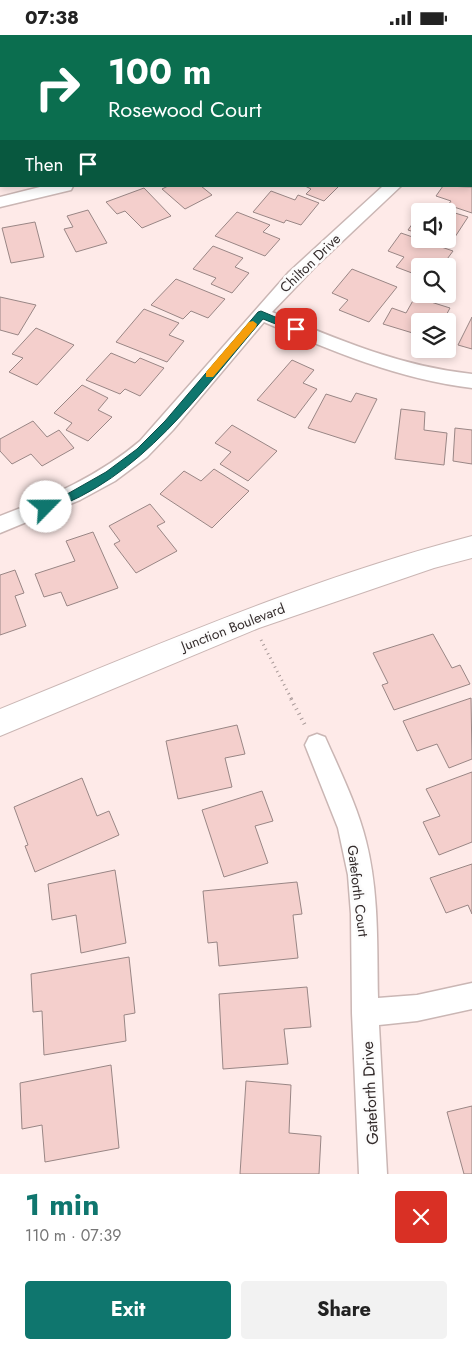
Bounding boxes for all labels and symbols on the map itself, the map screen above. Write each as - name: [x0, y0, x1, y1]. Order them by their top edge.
- street label: Chilton Drive: [275, 229, 345, 297]
- pin: [275, 308, 317, 350]
- position arrow: [19, 480, 71, 532]
- street label: Junction Boulevard: [176, 598, 288, 657]
- street label: Gateforth Court: [342, 844, 374, 939]
- street label: Gateforth Drive: [356, 1041, 384, 1145]

